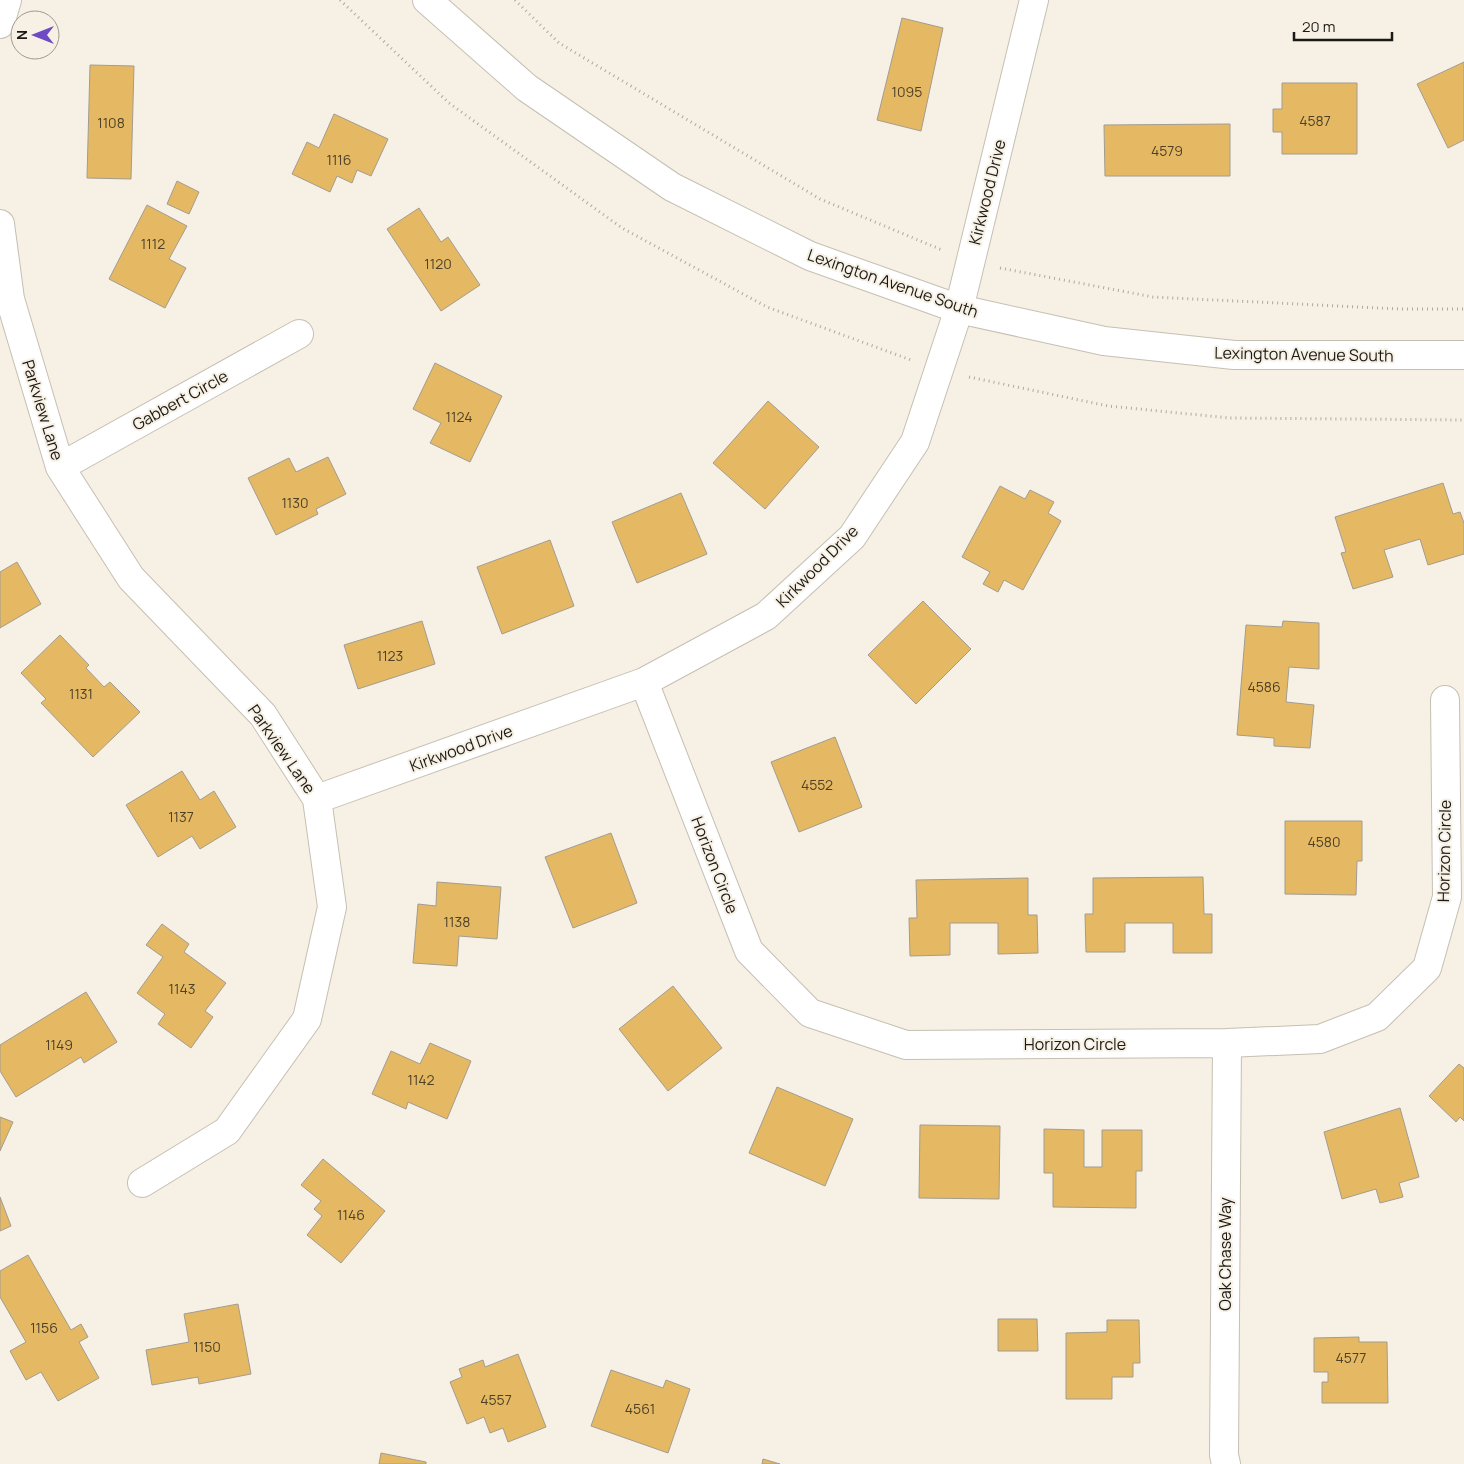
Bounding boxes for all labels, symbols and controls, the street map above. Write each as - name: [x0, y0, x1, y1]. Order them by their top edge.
- north arrow: [10, 10, 60, 60]
- scale bar: [1294, 10, 1392, 42]
- text: 20 m: [1302, 16, 1335, 37]
- text: N: [12, 30, 31, 40]
- house number: 1095: [892, 82, 922, 101]
- house number: 4587: [1299, 111, 1331, 130]
- house number: 1108: [97, 113, 125, 132]
- street label: Kirkwood Drive: [963, 137, 1011, 247]
- house number: 4579: [1151, 141, 1183, 160]
- house number: 1116: [326, 150, 352, 169]
- house number: 1112: [141, 234, 165, 253]
- street label: Lexington Avenue South: [805, 243, 981, 323]
- house number: 1120: [424, 254, 452, 273]
- street label: Lexington Avenue South: [1214, 341, 1394, 367]
- street label: Parkview Lane: [17, 357, 69, 463]
- street label: Gabbert Circle: [128, 365, 232, 435]
- house number: 1124: [446, 407, 472, 426]
- house number: 1130: [281, 493, 309, 512]
- street label: Kirkwood Drive: [771, 520, 863, 612]
- house number: 1123: [377, 646, 403, 665]
- house number: 4586: [1247, 677, 1281, 696]
- house number: 1131: [69, 684, 93, 703]
- street label: Parkview Lane: [243, 700, 321, 798]
- street label: Kirkwood Drive: [407, 719, 515, 777]
- house number: 4552: [801, 775, 833, 794]
- street label: Horizon Circle: [1432, 800, 1456, 902]
- house number: 1137: [168, 807, 194, 826]
- street label: Horizon Circle: [686, 813, 744, 917]
- house number: 4580: [1307, 832, 1341, 851]
- house number: 1138: [444, 912, 470, 931]
- house number: 1143: [169, 979, 195, 998]
- street label: Horizon Circle: [1024, 1033, 1126, 1055]
- house number: 1149: [45, 1035, 73, 1054]
- house number: 1142: [407, 1070, 435, 1089]
- street label: Oak Chase Way: [1214, 1197, 1236, 1311]
- house number: 1146: [337, 1205, 365, 1224]
- house number: 1156: [30, 1318, 58, 1337]
- house number: 1150: [193, 1337, 221, 1356]
- house number: 4577: [1336, 1348, 1366, 1367]
- house number: 4557: [480, 1390, 512, 1409]
- house number: 4561: [625, 1399, 655, 1418]

